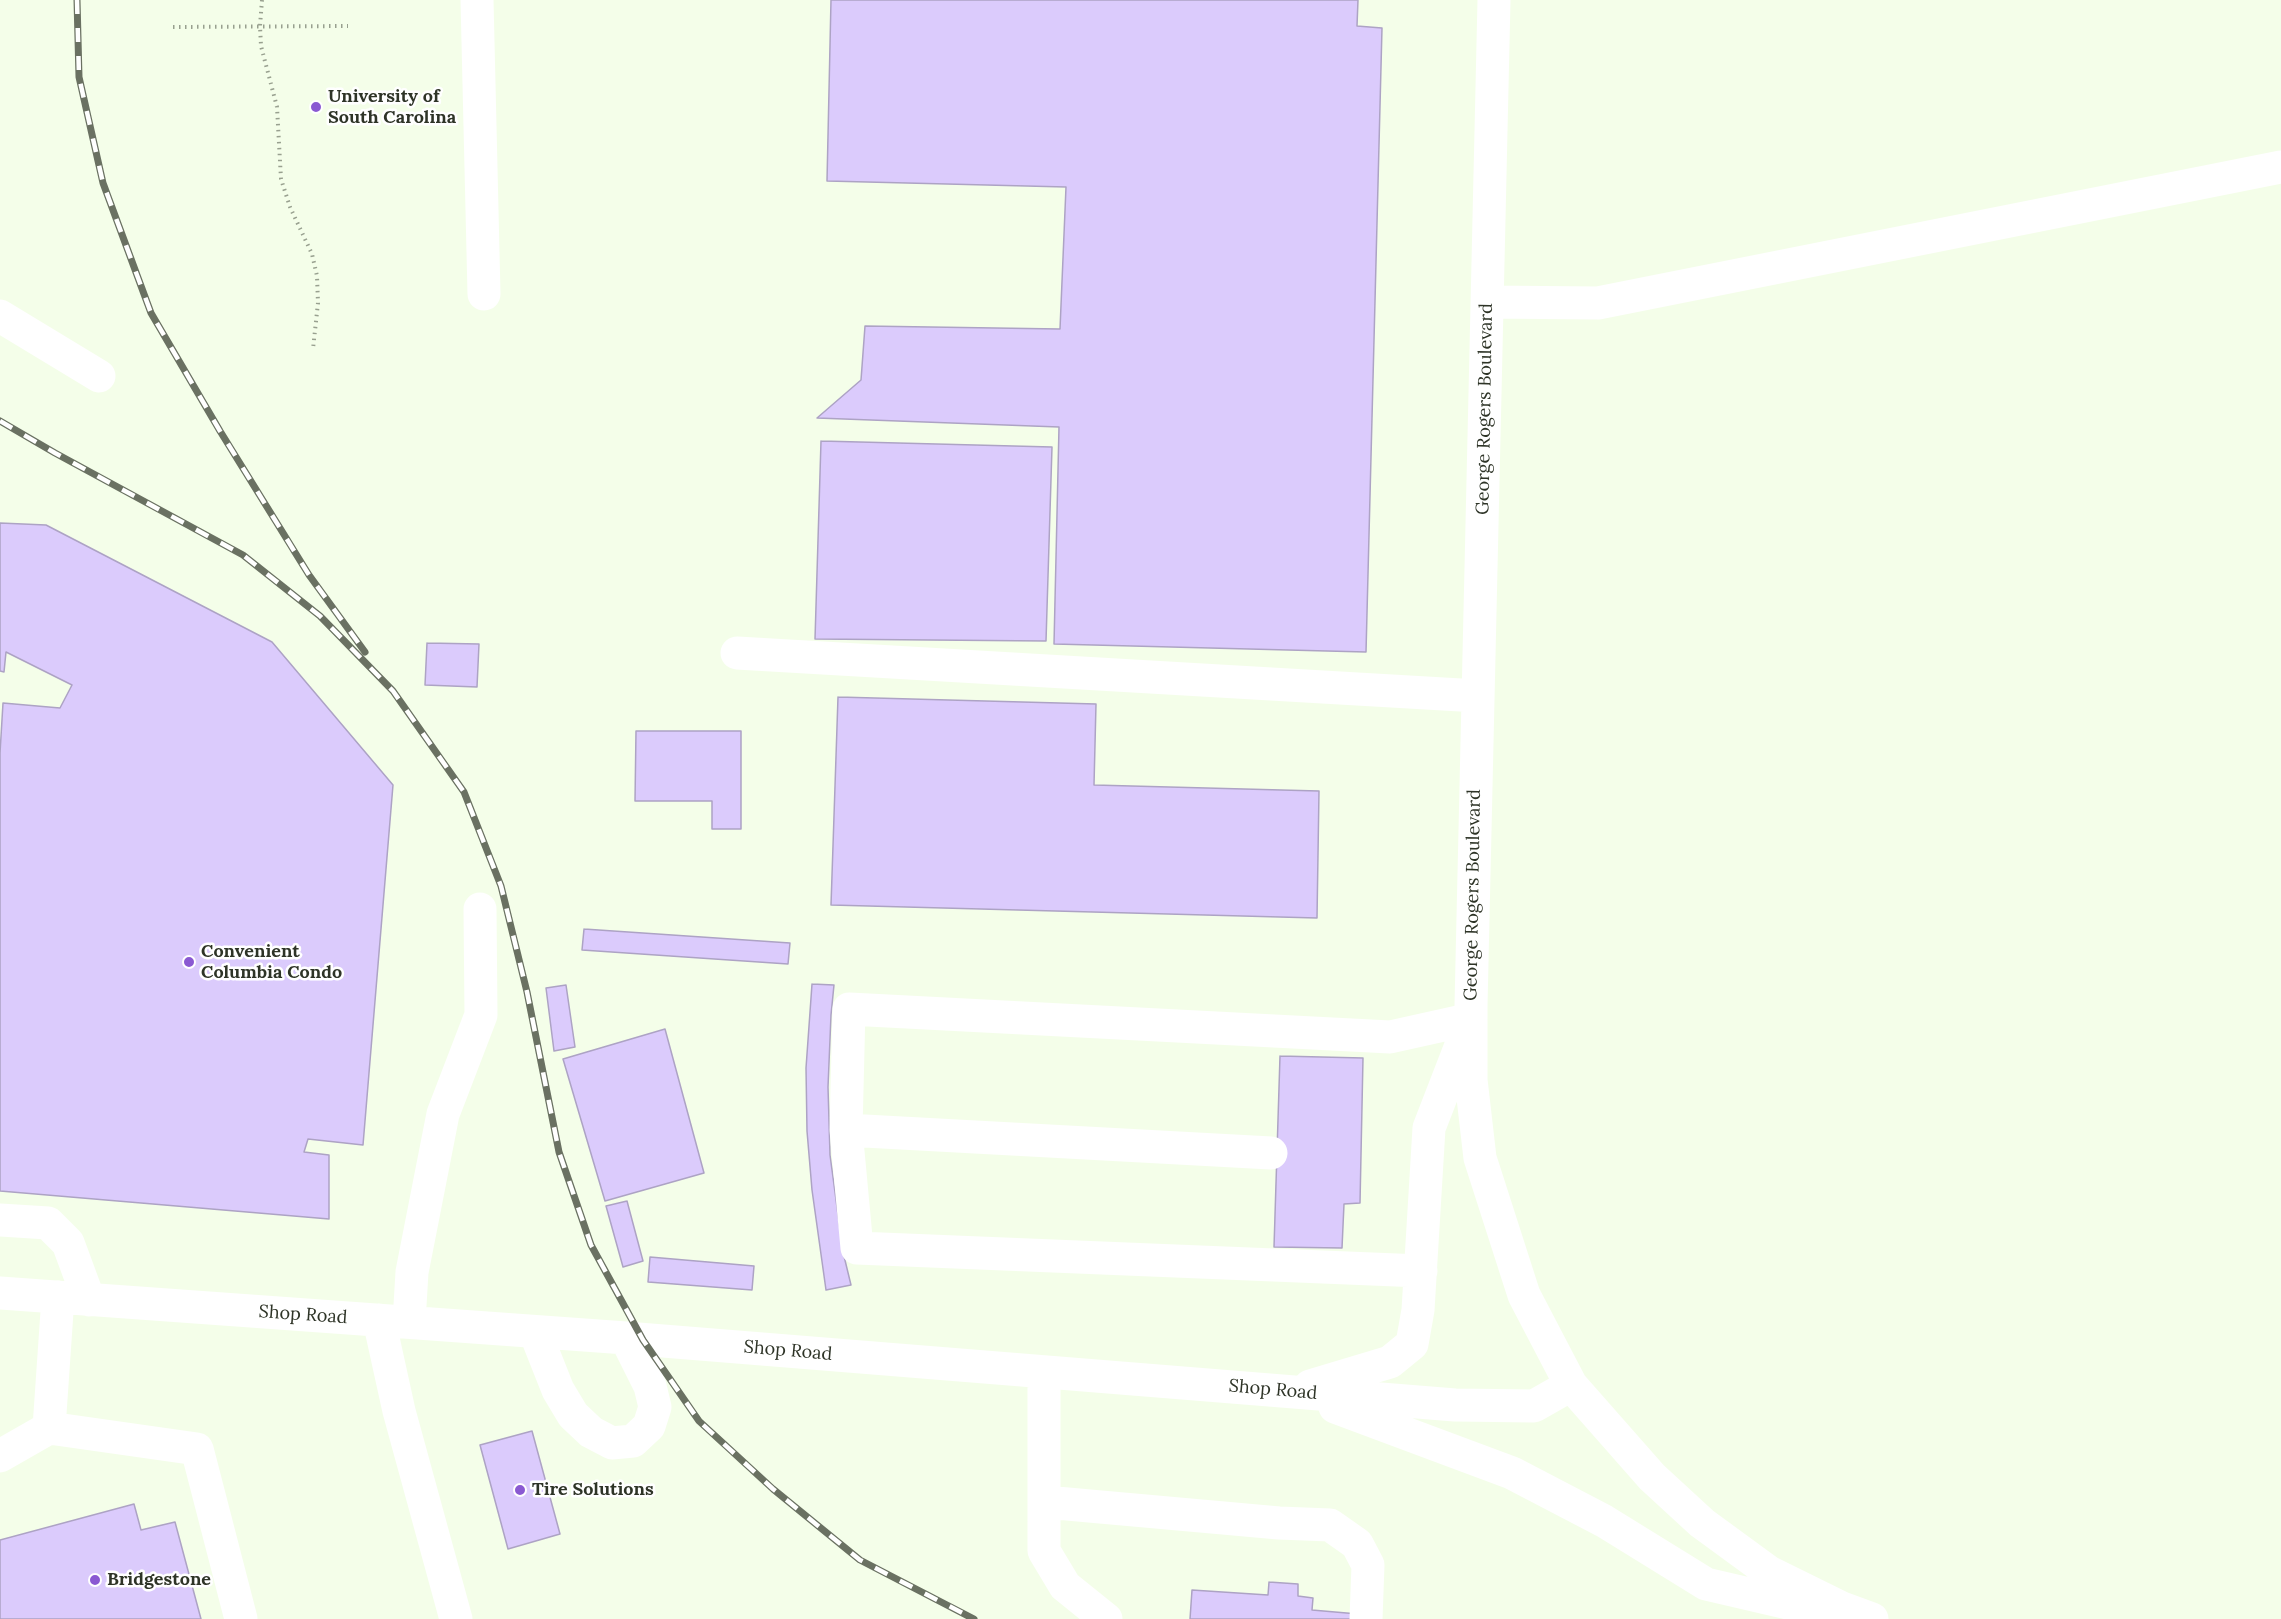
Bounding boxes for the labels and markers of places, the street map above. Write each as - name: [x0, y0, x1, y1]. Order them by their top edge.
- place label: University of South Carolina: [328, 86, 456, 128]
- marker: University of South Carolina: [309, 100, 323, 114]
- place label: Convenient Columbia Condo: [201, 941, 342, 984]
- marker: Convenient Columbia Condo: [182, 955, 196, 969]
- place label: Tire Solutions: [532, 1479, 654, 1501]
- marker: Tire Solutions: [513, 1483, 527, 1497]
- place label: Bridgestone: [107, 1569, 211, 1591]
- marker: Bridgestone: [88, 1573, 102, 1587]

